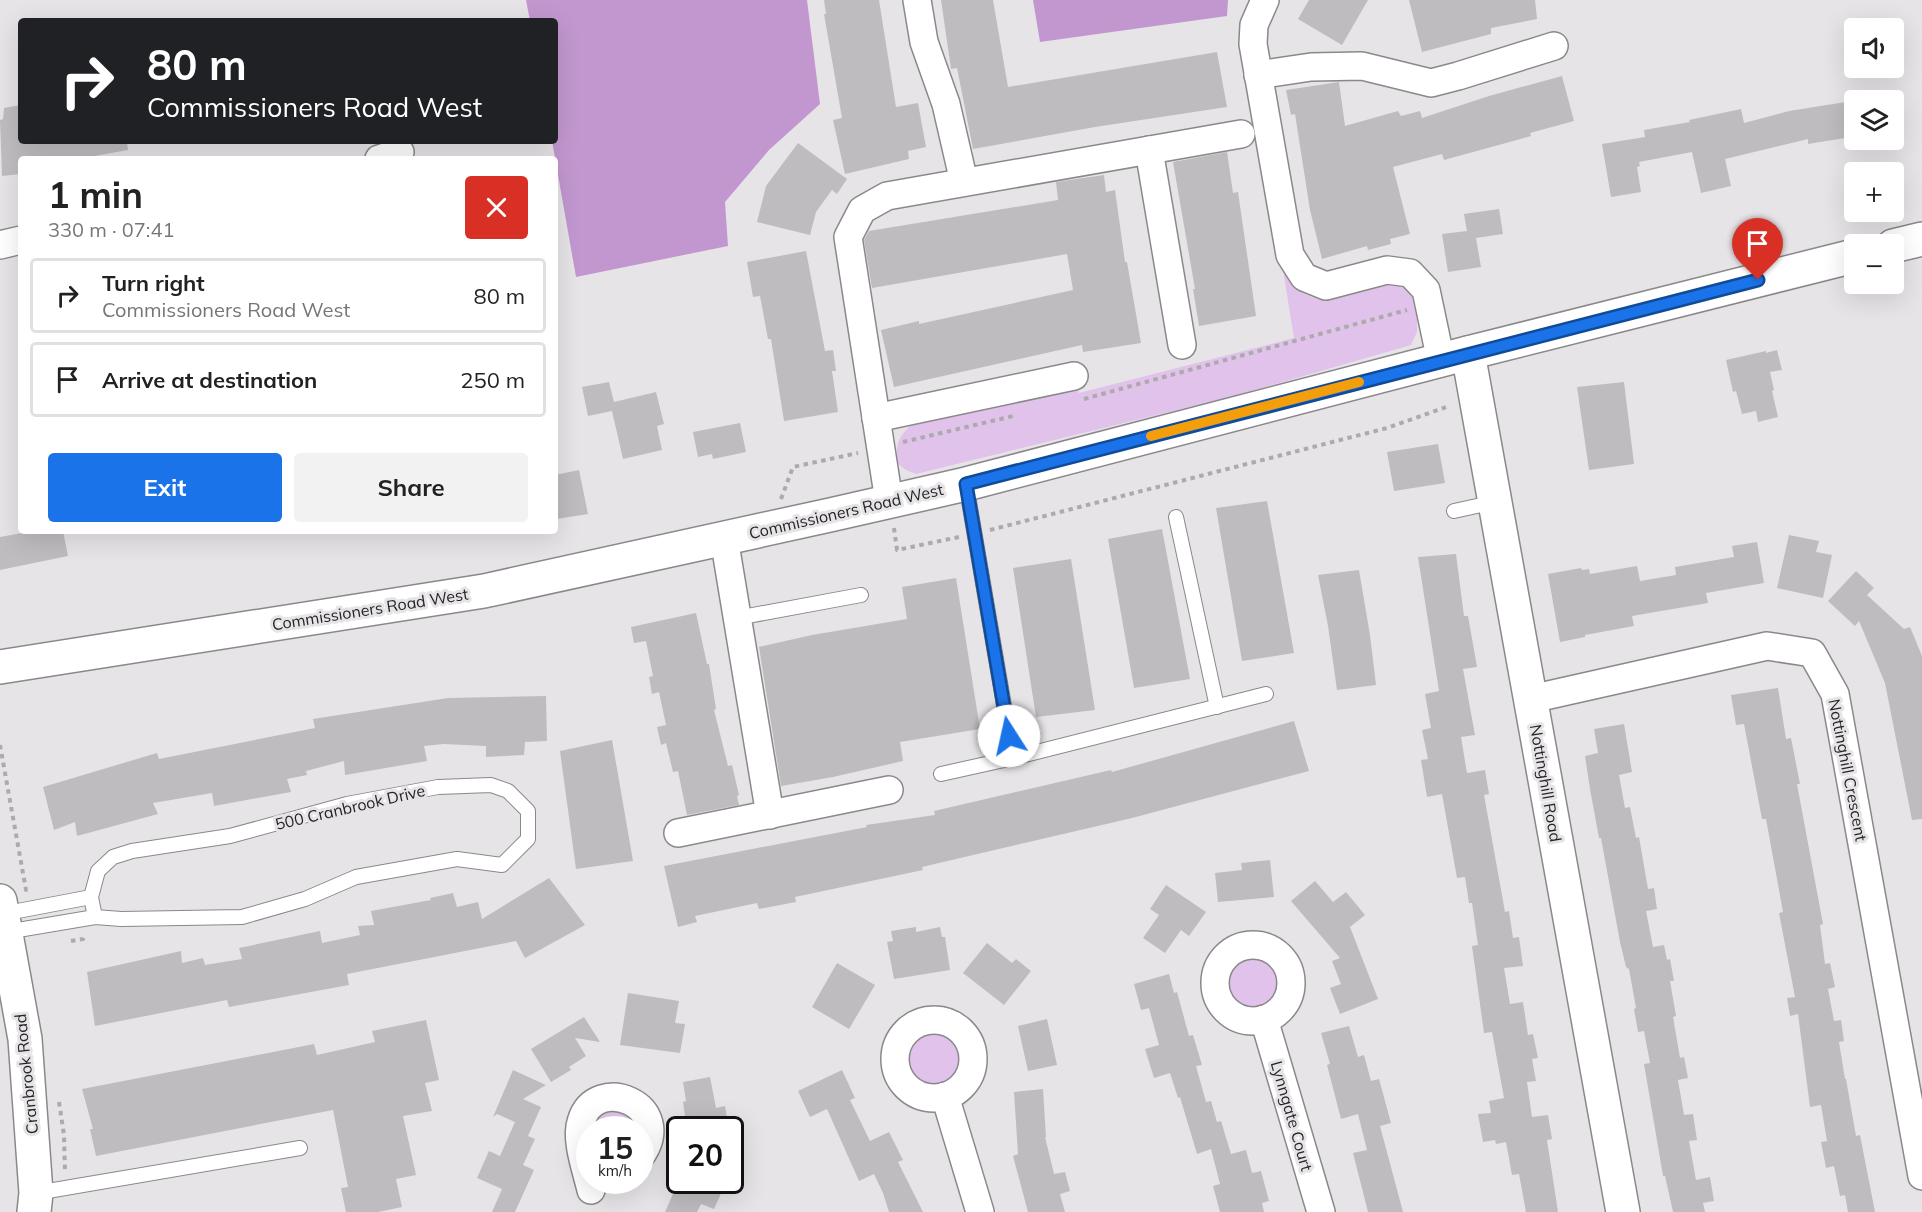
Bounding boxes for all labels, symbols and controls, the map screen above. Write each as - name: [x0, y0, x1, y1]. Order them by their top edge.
- map controls: [1844, 18, 1904, 294]
- button: sound: [1844, 18, 1904, 78]
- text: 80 m: [147, 38, 247, 91]
- icon: right: [48, 42, 126, 120]
- text: Commissioners Road West: [147, 90, 482, 124]
- button: layers: [1844, 90, 1904, 150]
- button: +: [1844, 162, 1904, 222]
- text: 1 min: [48, 172, 143, 217]
- button: close: [465, 176, 528, 239]
- text: 330 m · 07:41: [48, 217, 174, 242]
- pin: [1732, 218, 1783, 280]
- icon: arrive: [1741, 227, 1774, 260]
- button: −: [1844, 234, 1904, 294]
- text: Turn right: [102, 269, 205, 297]
- icon: right: [51, 279, 84, 312]
- text: 80 m: [474, 282, 525, 310]
- text: Commissioners Road West: [102, 297, 350, 322]
- icon: arrive: [51, 363, 84, 396]
- text: Arrive at destination: [102, 366, 317, 394]
- text: 250 m: [460, 366, 525, 394]
- button: Exit: [48, 453, 282, 522]
- button: Share: [294, 453, 528, 522]
- street label: Commissioners Road West: [747, 479, 945, 543]
- street label: Commissioners Road West: [270, 584, 470, 634]
- street label: Nottinghill Crescent: [1824, 697, 1872, 843]
- position arrow: [977, 704, 1041, 768]
- street label: Nottinghill Road: [1526, 723, 1566, 843]
- street label: 500 Cranbrook Drive: [273, 780, 427, 834]
- street label: Cranbrook Road: [10, 1013, 42, 1135]
- street label: Lynngate Court: [1267, 1059, 1317, 1174]
- speed limit sign: 20: [666, 1116, 744, 1194]
- text: 15: [597, 1129, 633, 1167]
- text: km/h: [598, 1161, 632, 1180]

